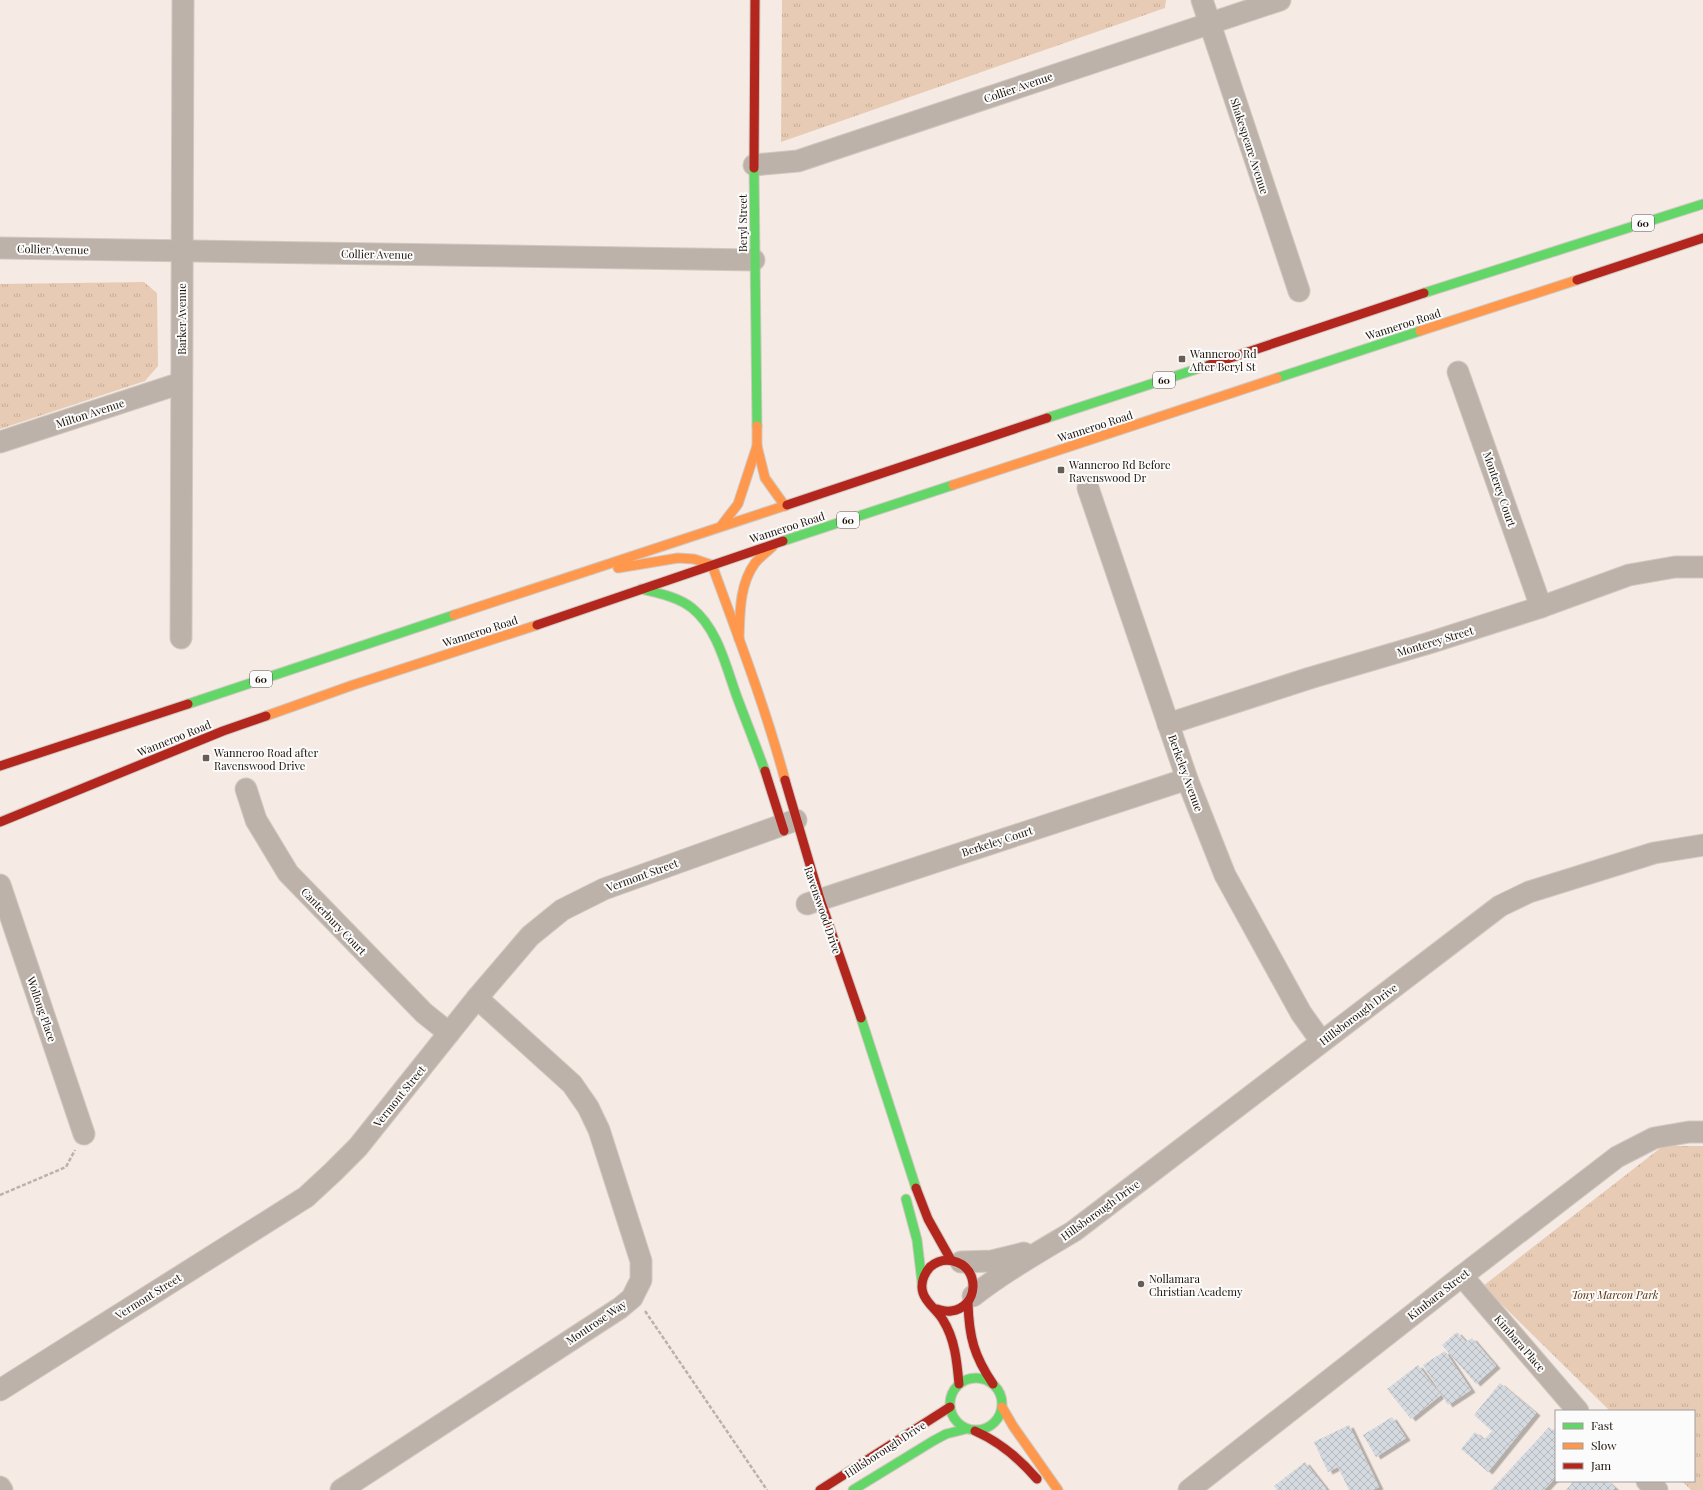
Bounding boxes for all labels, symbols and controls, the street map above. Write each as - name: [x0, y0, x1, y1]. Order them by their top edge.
- street label: Collier Avenue: [982, 68, 1055, 106]
- street label: Shakespeare Avenue: [1227, 96, 1273, 196]
- street label: Beryl Street: [735, 194, 750, 252]
- road number: 60: [1632, 215, 1654, 231]
- street label: Collier Avenue: [17, 241, 90, 257]
- street label: Collier Avenue: [341, 246, 414, 262]
- street label: Barker Avenue: [174, 283, 189, 355]
- street label: Wanneroo Road: [1363, 305, 1443, 344]
- place label: Wanneroo Rd After Beryl St: [1189, 346, 1257, 374]
- marker: Wanneroo Rd After Beryl St: [1177, 354, 1187, 364]
- road number: 60: [1153, 372, 1175, 388]
- street label: Milton Avenue: [54, 395, 127, 431]
- street label: Wanneroo Road: [1055, 407, 1135, 446]
- street label: Monterey Court: [1480, 450, 1520, 529]
- place label: Wanneroo Rd Before Ravenswood Dr: [1068, 457, 1171, 485]
- marker: Wanneroo Rd Before Ravenswood Dr: [1056, 465, 1066, 475]
- street label: Wanneroo Road: [747, 508, 827, 547]
- road number: 60: [837, 512, 859, 528]
- street label: Wanneroo Road: [440, 612, 520, 651]
- street label: Monterey Street: [1395, 622, 1475, 660]
- road number: 60: [250, 671, 272, 687]
- street label: Wanneroo Road: [134, 716, 214, 760]
- street label: Berkeley Avenue: [1165, 732, 1207, 814]
- place label: Wanneroo Road after Ravenswood Drive: [213, 745, 318, 773]
- marker: Wanneroo Road after Ravenswood Drive: [201, 753, 211, 763]
- street label: Berkeley Court: [960, 822, 1034, 860]
- street label: Vermont Street: [603, 855, 680, 895]
- street label: Ravenswood Drive: [801, 864, 845, 956]
- street label: Canterbury Court: [298, 884, 370, 958]
- street label: Wollong Place: [23, 973, 60, 1044]
- street label: Hillsborough Drive: [1316, 979, 1400, 1048]
- street label: Vermont Street: [369, 1062, 429, 1131]
- street label: Hillsborough Drive: [1058, 1176, 1143, 1244]
- street label: Kimbara Street: [1404, 1265, 1472, 1323]
- street label: Vermont Street: [111, 1270, 184, 1323]
- place label: Nollamara Christian Academy: [1149, 1271, 1243, 1299]
- marker: Nollamara Christian Academy: [1136, 1279, 1146, 1289]
- park label: Tony Marcon Park: [1572, 1287, 1659, 1302]
- street label: Montrose Way: [563, 1296, 630, 1348]
- street label: Kimbara Place: [1491, 1311, 1549, 1375]
- legend: [1555, 1410, 1695, 1482]
- street label: Hillsborough Drive: [841, 1417, 929, 1481]
- text: Fast: [1591, 1417, 1614, 1433]
- text: Slow: [1591, 1437, 1617, 1453]
- text: Jam: [1590, 1457, 1612, 1473]

